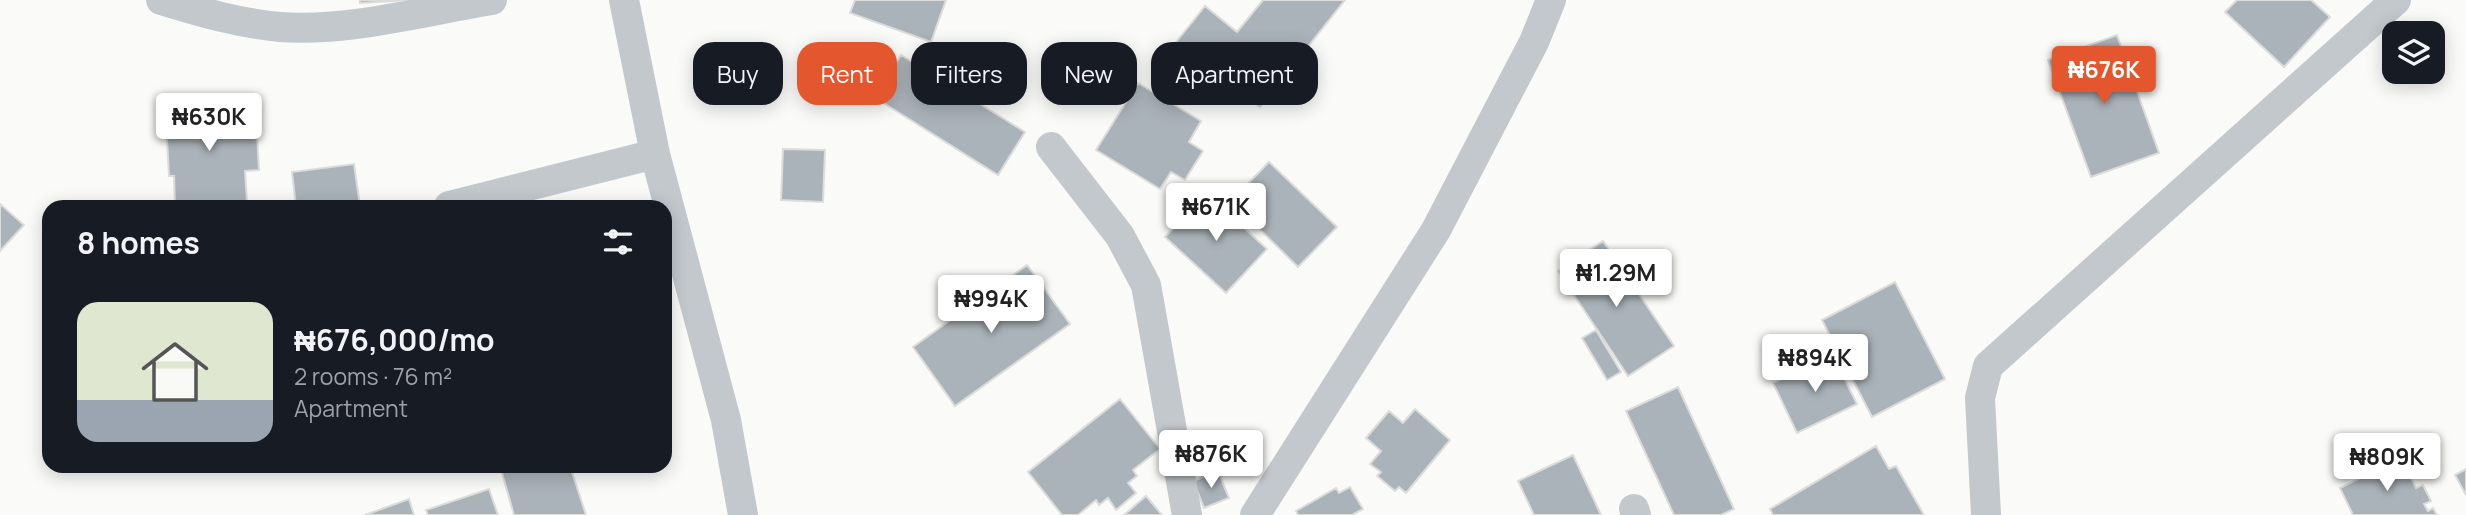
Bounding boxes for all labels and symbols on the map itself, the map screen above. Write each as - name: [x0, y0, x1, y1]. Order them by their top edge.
- pin: ₦676K: [2055, 46, 2153, 106]
- pin: ₦630K: [160, 94, 258, 153]
- pin: ₦671K: [1167, 184, 1265, 243]
- pin: ₦1.29M: [1559, 250, 1673, 309]
- pin: ₦994K: [942, 276, 1040, 335]
- pin: ₦894K: [1766, 334, 1864, 394]
- pin: ₦876K: [1162, 430, 1260, 490]
- pin: ₦809K: [2338, 434, 2436, 493]

